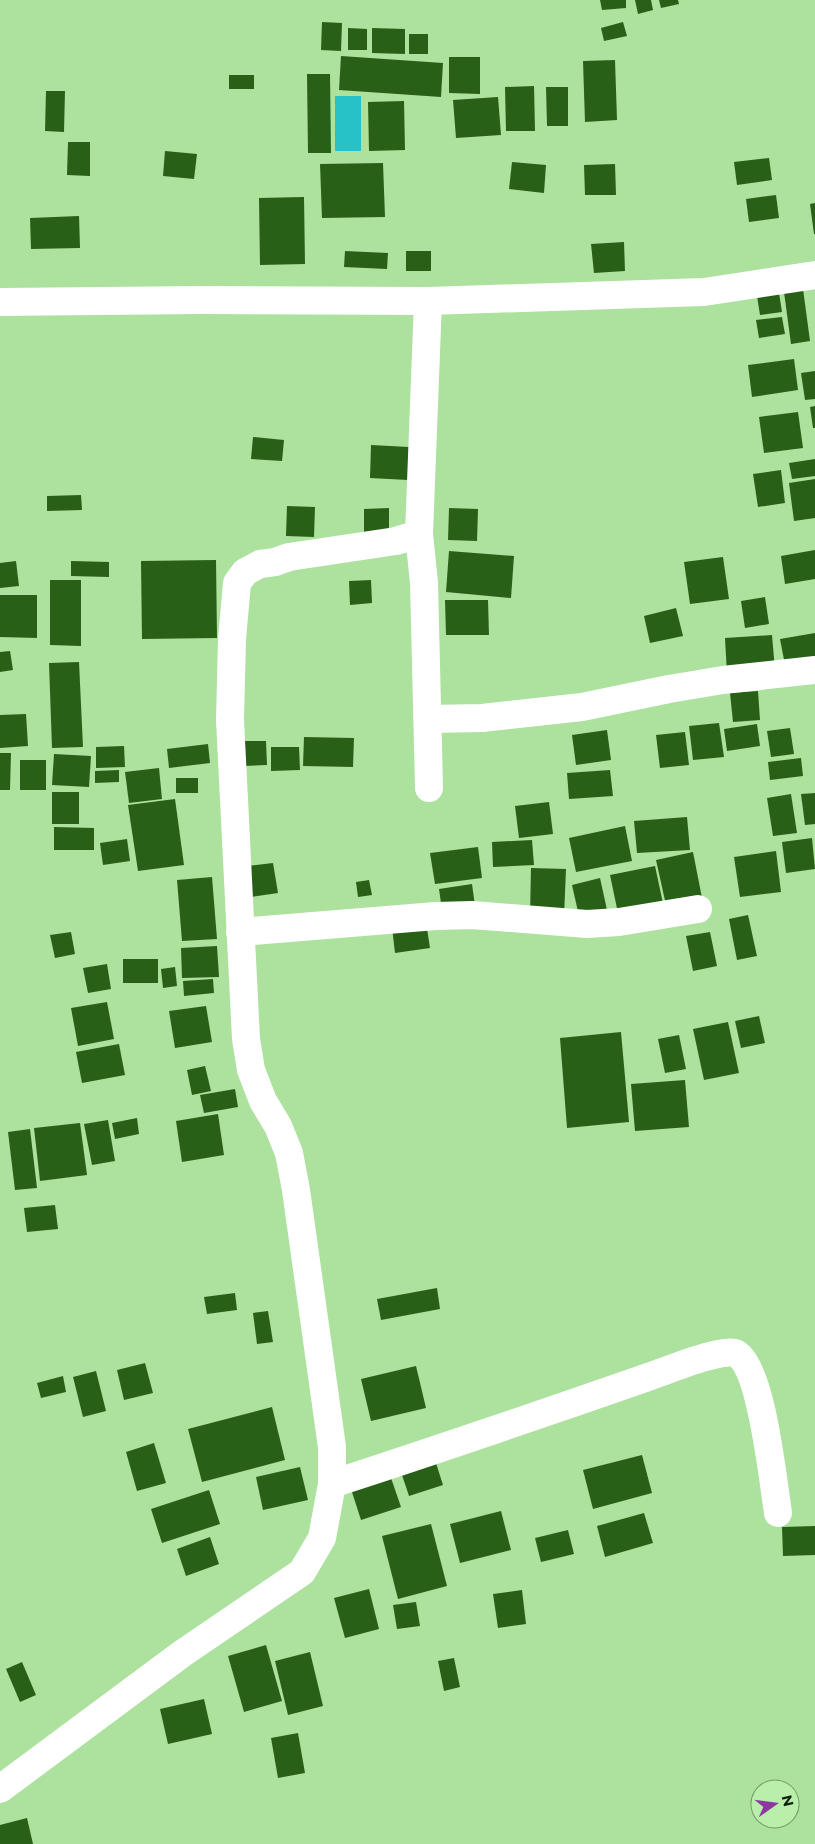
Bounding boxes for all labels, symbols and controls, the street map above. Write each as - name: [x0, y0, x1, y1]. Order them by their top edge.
- north arrow: [750, 1779, 800, 1829]
- text: N: [778, 1793, 798, 1809]

